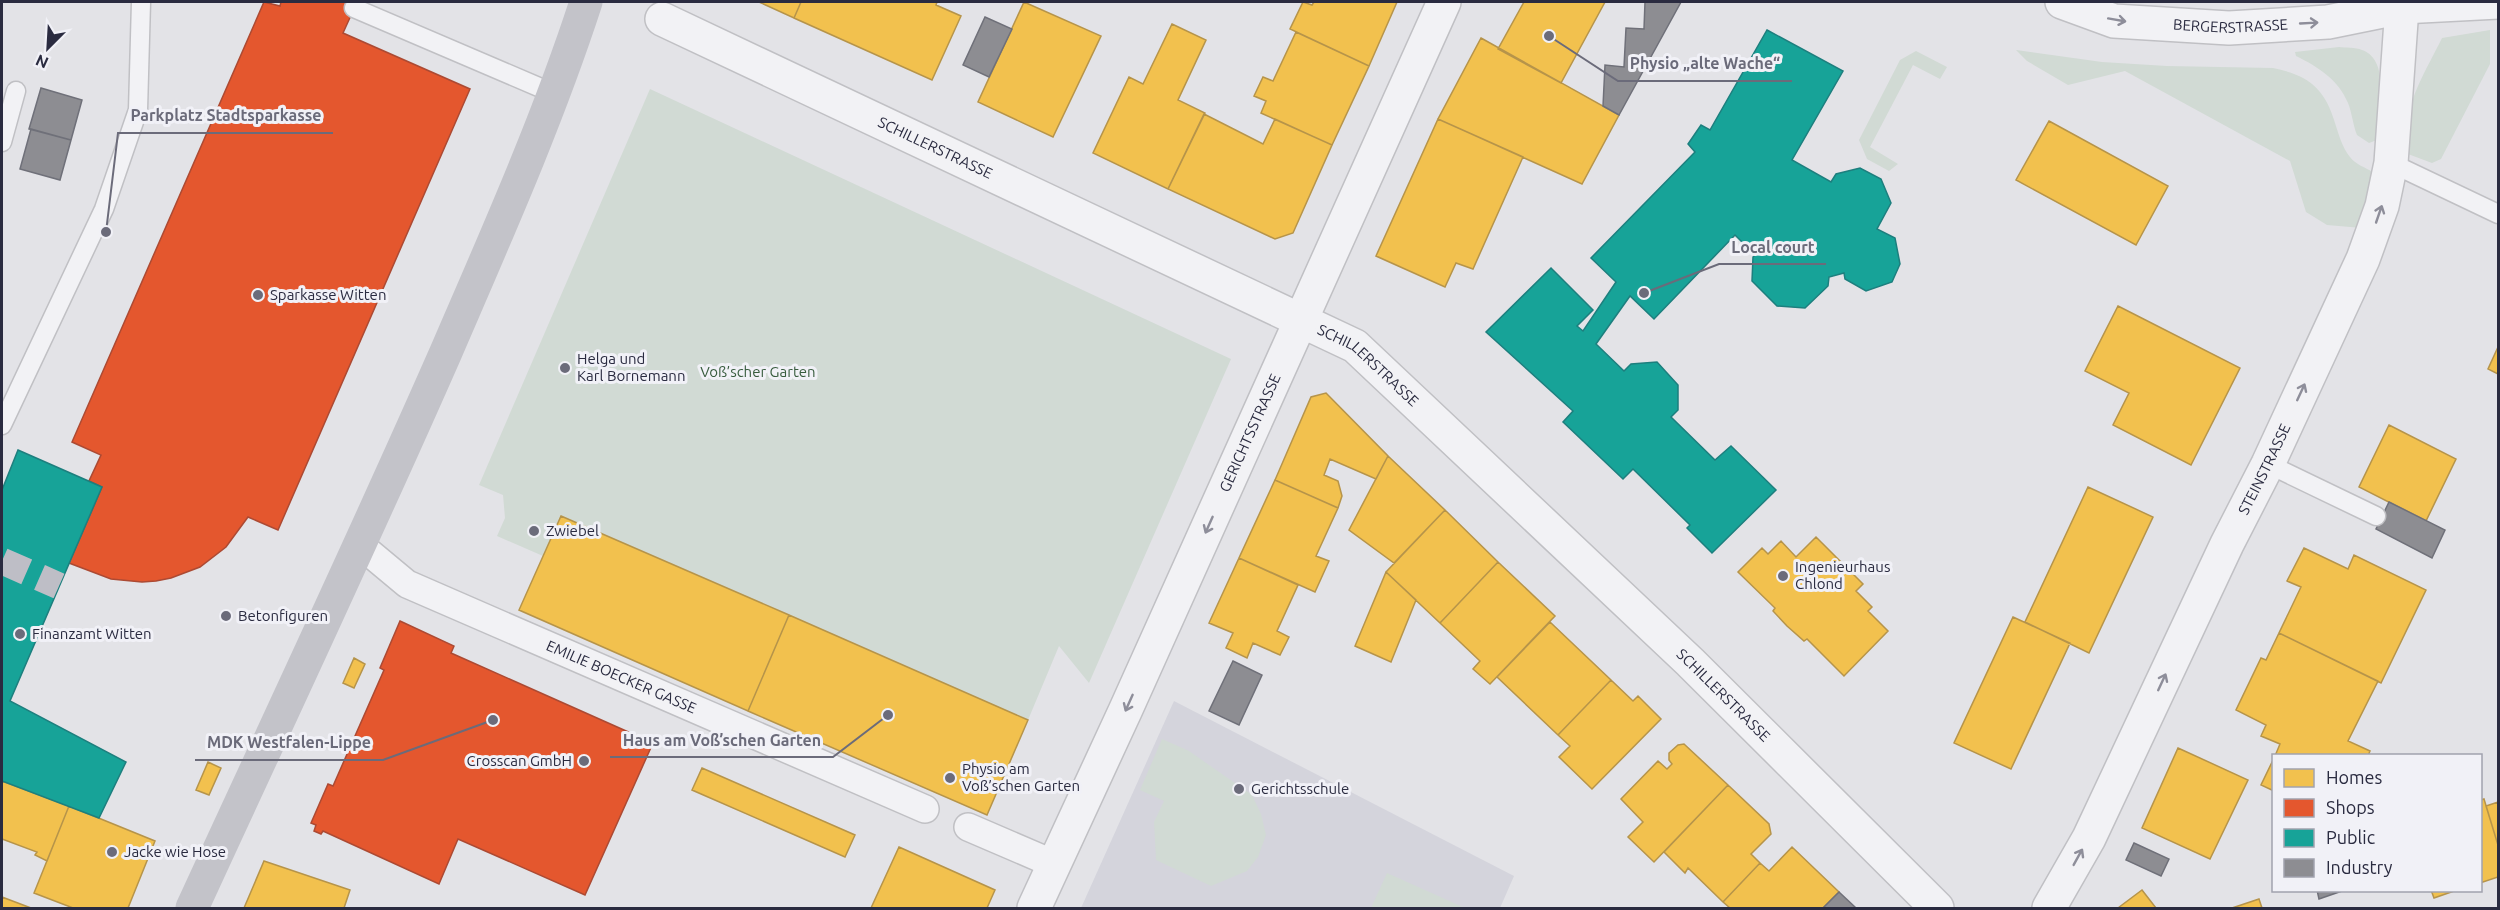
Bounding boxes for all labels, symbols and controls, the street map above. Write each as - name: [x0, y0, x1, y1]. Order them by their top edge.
- one-way arrow: [2107, 15, 2126, 26]
- street label: BERGERSTRASSE: [2172, 15, 2288, 36]
- north arrow: [18, 18, 78, 78]
- one-way arrow: [2298, 18, 2318, 29]
- callout: Physio „alte Wache“: [1618, 47, 1792, 81]
- text: N: [33, 51, 51, 72]
- text: Physio „alte Wache“: [1630, 54, 1780, 72]
- callout: Parkplatz Stadtsparkasse: [118, 99, 333, 133]
- text: Parkplatz Stadtsparkasse: [130, 106, 322, 124]
- street label: SCHILLERSTRASSE: [875, 113, 995, 182]
- one-way arrow: [2375, 205, 2386, 224]
- callout: Local court: [1719, 230, 1826, 264]
- text: Local court: [1731, 238, 1815, 256]
- place label: Sparkasse Witten: [270, 286, 386, 303]
- marker: Sparkasse Witten: [251, 288, 265, 302]
- street label: SCHILLERSTRASSE: [1315, 321, 1422, 409]
- place label: Helga und Karl Bornemann: [577, 350, 686, 384]
- marker: Helga und Karl Bornemann: [558, 361, 572, 375]
- park label: Voß’scher Garten: [700, 363, 816, 380]
- street label: GERICHTSSTRASSE: [1216, 371, 1284, 494]
- one-way arrow: [2296, 384, 2307, 402]
- street label: STEINSTRASSE: [2234, 421, 2293, 517]
- one-way arrow: [1203, 516, 1214, 534]
- place label: Zwiebel: [546, 522, 599, 539]
- marker: Zwiebel: [527, 524, 541, 538]
- place label: Ingenieurhaus Chlond: [1795, 558, 1890, 592]
- marker: Ingenieurhaus Chlond: [1776, 569, 1790, 583]
- place label: Betonfiguren: [238, 607, 328, 624]
- marker: Betonfiguren: [219, 609, 233, 623]
- place label: Finanzamt Witten: [32, 625, 152, 642]
- marker: Finanzamt Witten: [13, 627, 27, 641]
- street label: EMILIE BOECKER GASSE: [544, 637, 699, 717]
- street label: SCHILLERSTRASSE: [1674, 645, 1774, 745]
- one-way arrow: [2157, 673, 2168, 691]
- one-way arrow: [1123, 694, 1134, 712]
- callout: Haus am Voß’schen Garten: [610, 723, 833, 757]
- callout: MDK Westfalen-Lippe: [195, 726, 383, 760]
- text: Haus am Voß’schen Garten: [623, 731, 821, 749]
- text: MDK Westfalen-Lippe: [207, 733, 371, 751]
- place label: Crosscan GmbH: [467, 752, 572, 769]
- marker: Crosscan GmbH: [577, 754, 591, 768]
- legend: [2272, 754, 2482, 892]
- place label: Physio am Voß’schen Garten: [962, 760, 1080, 794]
- text: Homes: [2326, 767, 2383, 787]
- marker: Physio am Voß’schen Garten: [943, 771, 957, 785]
- place label: Gerichtsschule: [1251, 780, 1349, 797]
- marker: Gerichtsschule: [1232, 782, 1246, 796]
- text: Shops: [2326, 797, 2375, 817]
- text: Public: [2326, 827, 2375, 847]
- place label: Jacke wie Hose: [124, 843, 226, 860]
- marker: Jacke wie Hose: [105, 845, 119, 859]
- one-way arrow: [2073, 849, 2084, 867]
- text: Industry: [2326, 857, 2393, 877]

